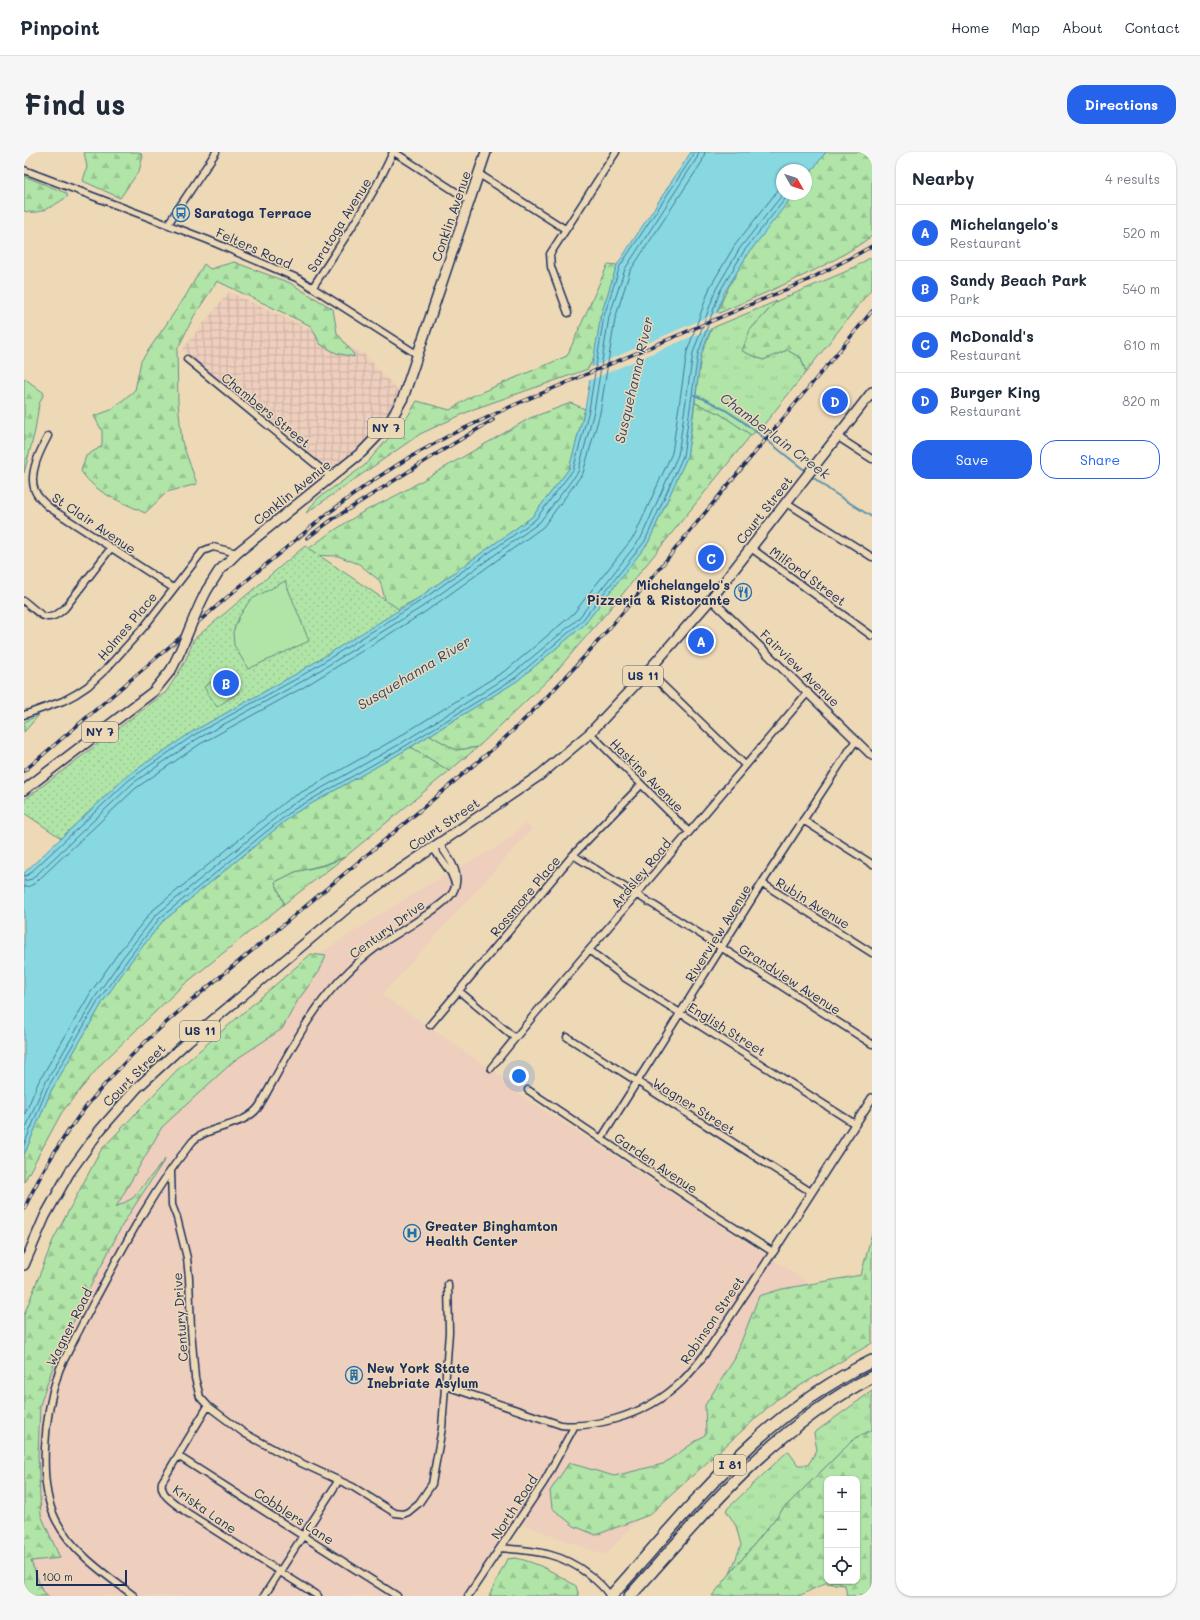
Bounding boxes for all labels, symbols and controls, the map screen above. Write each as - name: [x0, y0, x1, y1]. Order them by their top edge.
- text: Pinpoint: [20, 15, 100, 40]
- text: Home: [951, 18, 989, 37]
- text: Map: [1011, 18, 1040, 37]
- text: About: [1062, 18, 1103, 37]
- text: Contact: [1125, 18, 1180, 37]
- button: Directions: [1067, 85, 1176, 124]
- text: Find us: [24, 86, 125, 122]
- north arrow: [776, 164, 812, 200]
- text: Nearby: [912, 167, 974, 189]
- street label: Conklin Avenue: [427, 168, 474, 263]
- text: 4 results: [1105, 170, 1160, 187]
- street label: Saratoga Avenue: [303, 174, 374, 275]
- bus stop icon: Saratoga Terrace: [171, 203, 191, 223]
- place label: Saratoga Terrace: [194, 204, 312, 221]
- text: Michelangelo's: [950, 214, 1058, 234]
- street label: Felters Road: [213, 223, 295, 272]
- text: A: [920, 224, 930, 241]
- text: 520 m: [1123, 224, 1160, 241]
- text: Restaurant: [950, 234, 1021, 251]
- text: Sandy Beach Park: [950, 270, 1087, 290]
- text: B: [921, 280, 929, 297]
- text: 540 m: [1122, 280, 1160, 297]
- text: Park: [950, 290, 979, 307]
- water label: Susquehanna River: [610, 315, 657, 445]
- text: McDonald's: [950, 326, 1034, 346]
- text: C: [920, 336, 930, 353]
- text: 610 m: [1124, 336, 1160, 353]
- text: Restaurant: [950, 346, 1021, 363]
- street label: Chambers Street: [218, 368, 315, 451]
- text: Burger King: [950, 382, 1040, 402]
- pin: D: [822, 386, 848, 416]
- water label: Chamberlain Creek: [716, 388, 835, 484]
- text: D: [920, 392, 930, 409]
- text: 820 m: [1122, 392, 1160, 409]
- text: Restaurant: [950, 402, 1021, 419]
- road number: NY 7: [368, 418, 404, 438]
- button: Save: [912, 440, 1032, 479]
- button: Share: [1040, 440, 1160, 479]
- street label: Conklin Avenue: [250, 455, 334, 528]
- street label: Court Street: [732, 472, 796, 547]
- street label: St Clair Avenue: [49, 488, 139, 557]
- street label: Milford Street: [767, 542, 850, 609]
- pin: C: [698, 543, 724, 573]
- place label: Michelangelo's Pizzeria & Ristorante: [587, 576, 730, 608]
- restaurant icon: Michelangelo's Pizzeria & Ristorante: [733, 582, 753, 602]
- street label: Holmes Place: [93, 588, 160, 663]
- street label: Fairview Avenue: [757, 625, 844, 710]
- pin: A: [688, 626, 714, 656]
- water label: Susquehanna River: [353, 631, 474, 714]
- road number: US 11: [623, 666, 663, 686]
- pin: B: [213, 668, 239, 698]
- road number: NY 7: [82, 722, 118, 742]
- street label: Haskins Avenue: [607, 734, 688, 815]
- street label: Court Street: [405, 793, 483, 854]
- street label: Ardsley Road: [607, 835, 674, 911]
- street label: Rossmore Place: [486, 852, 563, 940]
- street label: Rubin Avenue: [773, 873, 853, 932]
- street label: Riverview Avenue: [681, 881, 754, 985]
- street label: Century Drive: [346, 896, 428, 962]
- street label: Grandview Avenue: [736, 939, 844, 1018]
- street label: English Street: [685, 998, 770, 1059]
- road number: US 11: [180, 1021, 220, 1041]
- street label: Court Street: [99, 1039, 169, 1110]
- your location: [509, 1066, 529, 1086]
- street label: Wagner Street: [650, 1073, 739, 1138]
- street label: Garden Avenue: [611, 1128, 701, 1197]
- place label: Greater Binghamton Health Center: [425, 1217, 558, 1249]
- hospital icon: Greater Binghamton Health Center: [402, 1223, 422, 1243]
- street label: Century Drive: [168, 1272, 191, 1362]
- street label: Robinson Street: [676, 1272, 747, 1367]
- street label: Wagner Road: [42, 1285, 96, 1369]
- place label: New York State Inebriate Asylum: [367, 1359, 478, 1392]
- building icon: New York State Inebriate Asylum: [344, 1365, 364, 1385]
- road number: I 81: [714, 1455, 746, 1475]
- street label: North Road: [486, 1471, 541, 1542]
- map controls: [824, 1476, 860, 1584]
- button: +: [824, 1476, 860, 1512]
- street label: Kriska Lane: [170, 1480, 240, 1537]
- street label: Cobblers Lane: [251, 1483, 338, 1548]
- button: −: [824, 1512, 860, 1548]
- button: locate: [824, 1548, 860, 1584]
- scale bar: [36, 1568, 127, 1587]
- text: 100 m: [42, 1569, 73, 1584]

